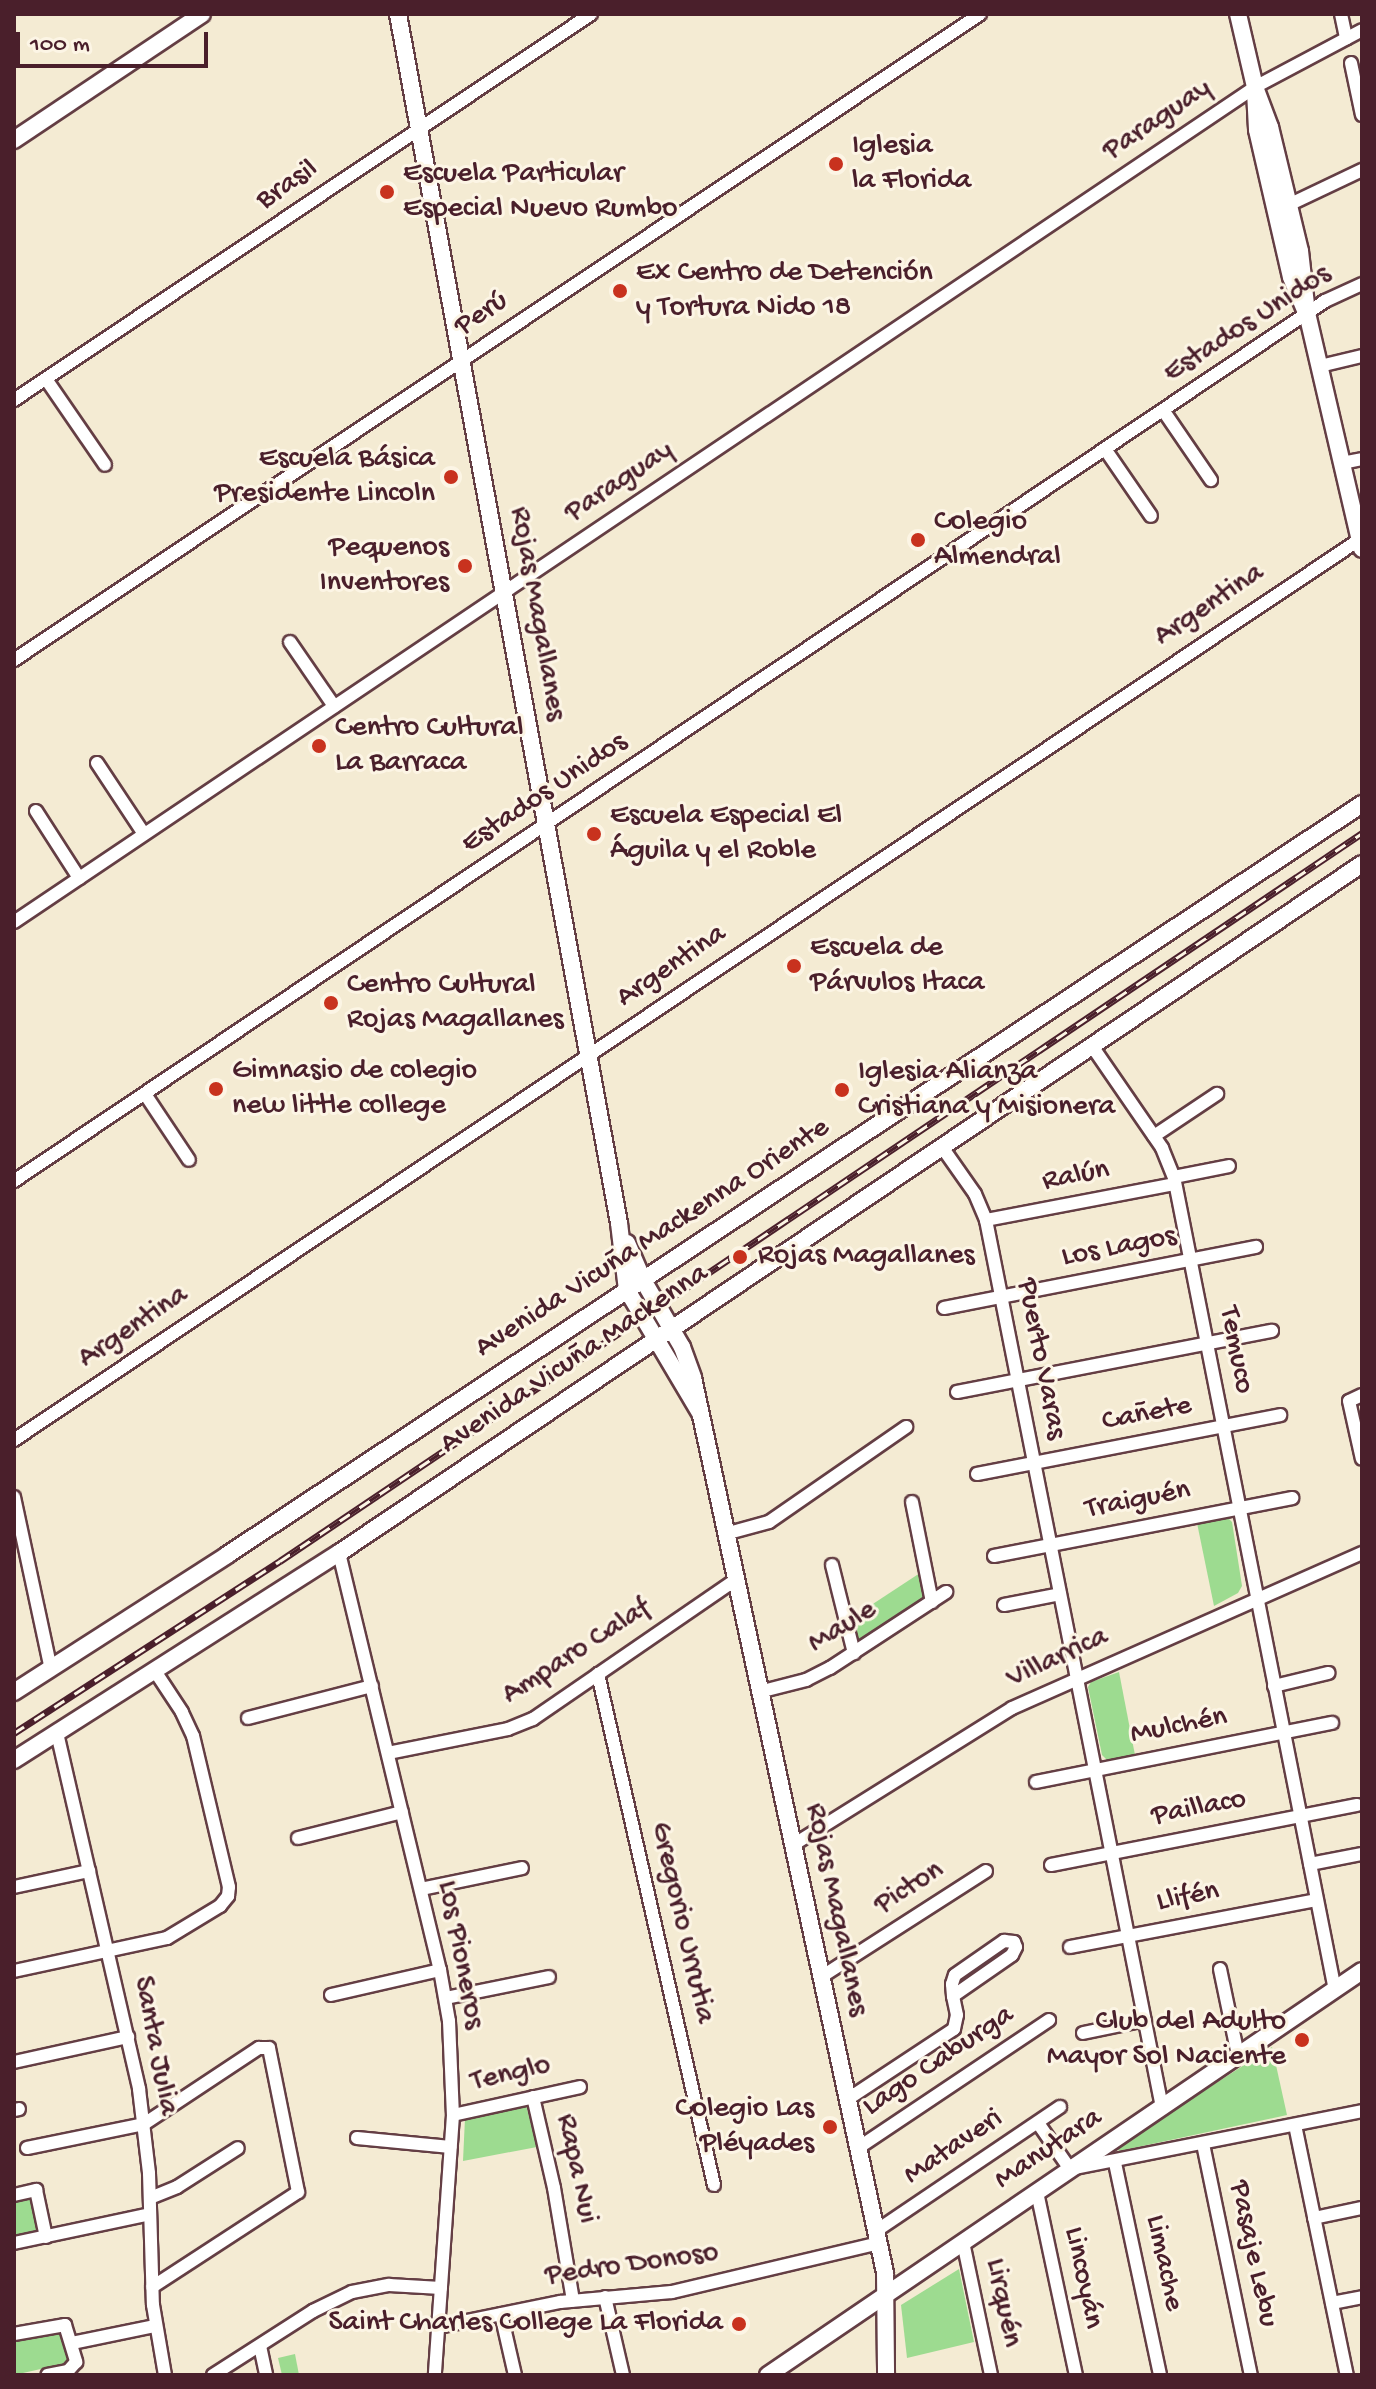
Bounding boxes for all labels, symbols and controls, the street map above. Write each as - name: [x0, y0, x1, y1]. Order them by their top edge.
- scale bar: [20, 16, 212, 66]
- text: 100 m: [30, 31, 90, 60]
- street label: Paraguay: [1097, 72, 1219, 170]
- place label: Iglesia la Florida: [852, 129, 971, 200]
- street label: Brasil: [250, 152, 326, 220]
- marker: Iglesia la Florida: [827, 155, 845, 173]
- place label: Escuela Particular Especial Nuevo Rumbo: [403, 157, 678, 228]
- marker: Escuela Particular Especial Nuevo Rumbo: [378, 183, 396, 201]
- place label: Ex Centro de Detención y Tortura Nido 18: [636, 256, 933, 326]
- street label: Estados Unidos: [1158, 258, 1338, 392]
- marker: Ex Centro de Detención y Tortura Nido 18: [611, 282, 629, 300]
- street label: Perú: [448, 284, 516, 346]
- street label: Paraguay: [559, 434, 681, 532]
- place label: Escuela Básica Presidente Lincoln: [214, 442, 435, 512]
- marker: Escuela Básica Presidente Lincoln: [442, 468, 460, 486]
- street label: Rojas Magallanes: [499, 504, 573, 724]
- place label: Colegio Almendral: [934, 505, 1061, 576]
- place label: Pequenos Inventores: [320, 531, 449, 602]
- marker: Colegio Almendral: [909, 531, 927, 549]
- street label: Argentina: [1148, 556, 1272, 656]
- marker: Pequenos Inventores: [456, 557, 474, 575]
- place label: Centro Cultural La Barraca: [335, 711, 524, 782]
- street label: Estados Unidos: [455, 725, 635, 863]
- marker: Centro Cultural La Barraca: [310, 737, 328, 755]
- place label: Escuela Especial El Águila y el Roble: [610, 799, 842, 870]
- marker: Escuela Especial El Águila y el Roble: [585, 825, 603, 843]
- street label: Argentina: [610, 917, 734, 1017]
- place label: Escuela de Párvulos Itaca: [810, 931, 984, 1002]
- marker: Escuela de Párvulos Itaca: [785, 957, 803, 975]
- place label: Centro Cultural Rojas Magallanes: [347, 968, 564, 1038]
- marker: Centro Cultural Rojas Magallanes: [322, 994, 340, 1012]
- place label: Gimnasio de colegio new little college: [232, 1054, 477, 1124]
- place label: Iglesia Alianza Cristiana y Misionera: [858, 1055, 1115, 1126]
- marker: Gimnasio de colegio new little college: [207, 1080, 225, 1098]
- marker: Iglesia Alianza Cristiana y Misionera: [833, 1081, 851, 1099]
- street label: Avenida Vicuña Mackenna Oriente: [469, 1111, 837, 1367]
- street label: Ralún: [1040, 1153, 1112, 1201]
- street label: Los Lagos: [1059, 1219, 1179, 1277]
- place label: Rojas Magallanes: [758, 1239, 975, 1275]
- marker: Rojas Magallanes: [729, 1246, 751, 1268]
- street label: Avenida Vicuña Mackenna: [434, 1257, 716, 1463]
- street label: Puerto Varas: [1007, 1275, 1073, 1443]
- street label: Argentina: [72, 1278, 196, 1378]
- street label: Temuco: [1209, 1303, 1261, 1397]
- street label: Cañete: [1099, 1389, 1195, 1441]
- street label: Traiguén: [1082, 1473, 1194, 1529]
- street label: Amparo Calaf: [496, 1592, 658, 1714]
- street label: Maule: [802, 1593, 884, 1663]
- street label: Villarrica: [1002, 1620, 1114, 1698]
- street label: Mulchén: [1128, 1700, 1230, 1754]
- street label: Paillaco: [1149, 1782, 1249, 1836]
- street label: Rojas Magallanes: [795, 1800, 875, 2020]
- street label: Gregorio Urrutia: [640, 1819, 722, 2027]
- street label: Picton: [869, 1853, 951, 1925]
- street label: Llifén: [1154, 1874, 1222, 1922]
- street label: Los Pioneros: [427, 1878, 491, 2032]
- street label: Santa Julia: [123, 1974, 185, 2118]
- street label: Lago Caburga: [857, 1998, 1021, 2126]
- place label: Club del Adulto Mayor Sol Naciente: [1047, 2005, 1286, 2076]
- marker: Club del Adulto Mayor Sol Naciente: [1293, 2031, 1311, 2049]
- street label: Tenglo: [468, 2048, 554, 2102]
- place label: Colegio Las Pléyades: [675, 2092, 814, 2162]
- street label: Manutara: [988, 2101, 1110, 2199]
- street label: Mataveri: [897, 2102, 1011, 2194]
- street label: Rapa Nui: [546, 2111, 604, 2227]
- marker: Colegio Las Pléyades: [821, 2118, 839, 2136]
- street label: Pasaje Lebu: [1219, 2178, 1285, 2330]
- street label: Limache: [1135, 2212, 1191, 2314]
- street label: Lincoyán: [1054, 2224, 1110, 2332]
- street label: Pedro Donoso: [543, 2236, 721, 2296]
- street label: Lirquén: [975, 2255, 1029, 2351]
- place label: Saint Charles College La Florida: [329, 2306, 723, 2342]
- marker: Saint Charles College La Florida: [730, 2315, 748, 2333]

